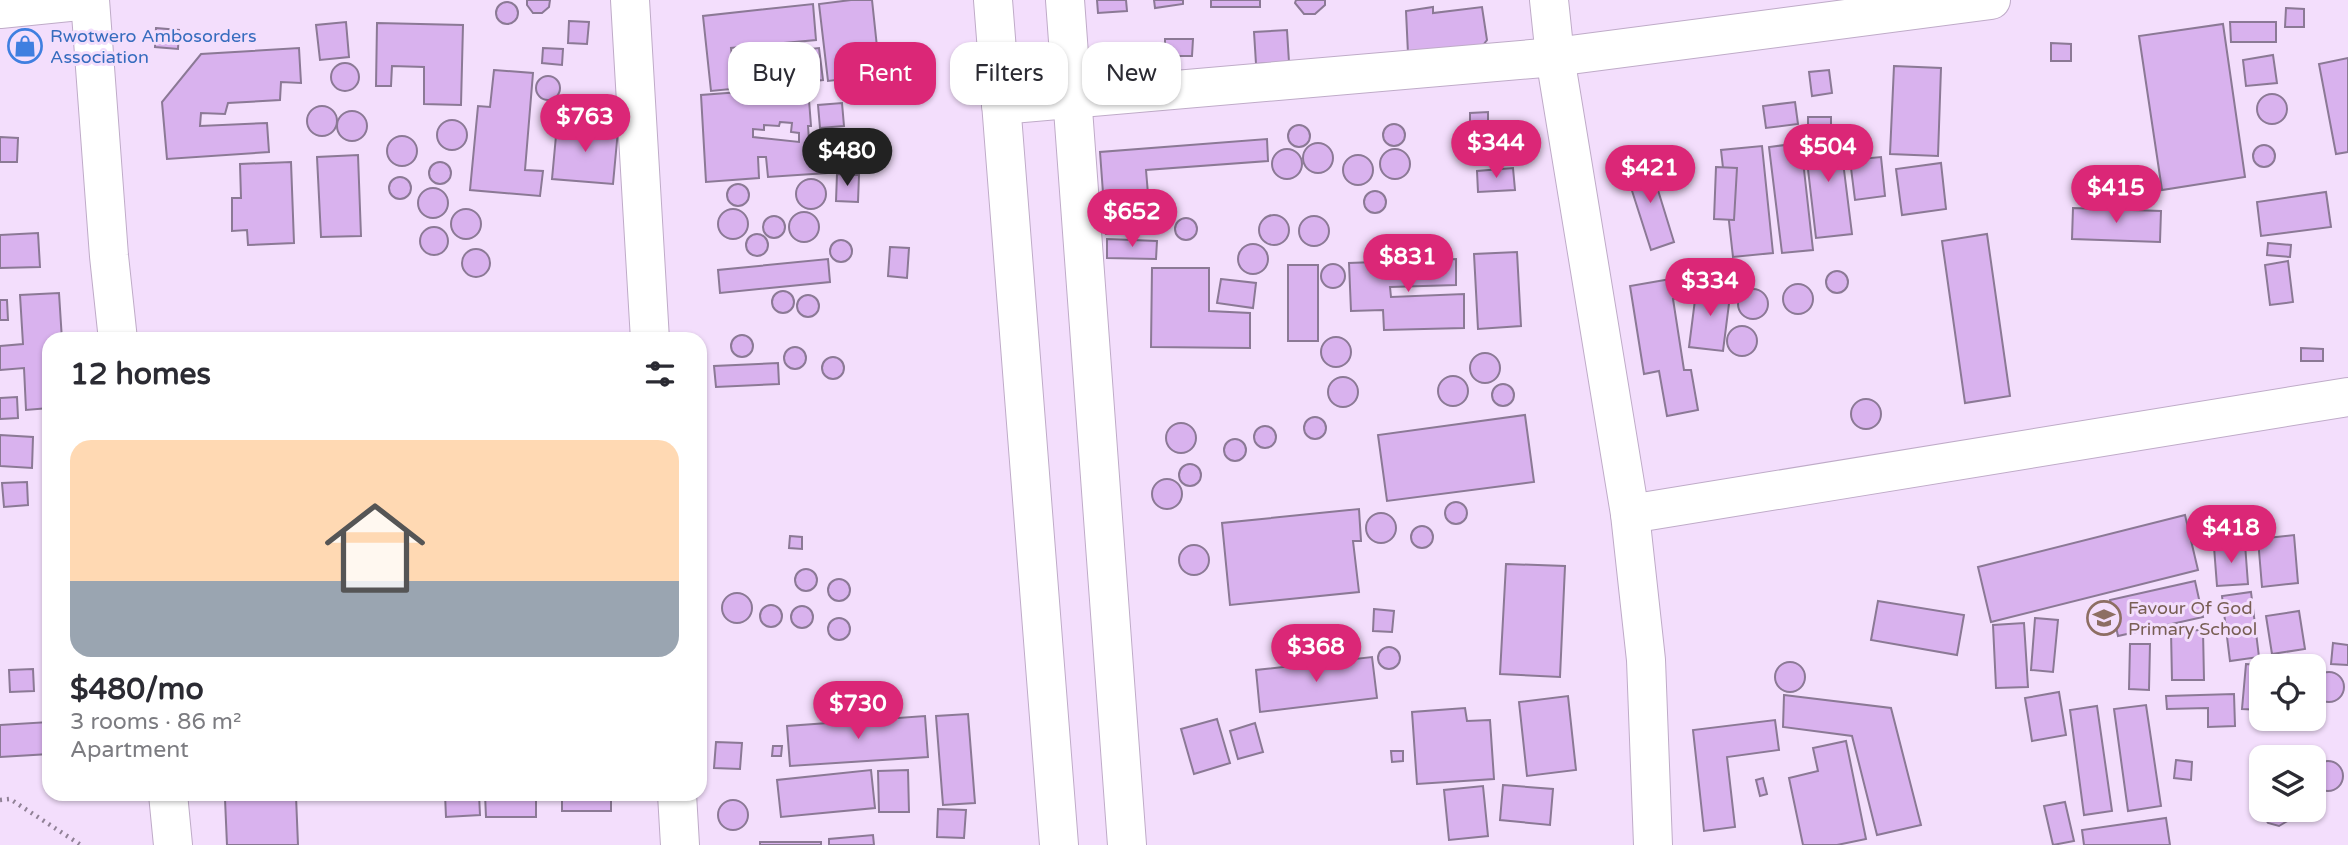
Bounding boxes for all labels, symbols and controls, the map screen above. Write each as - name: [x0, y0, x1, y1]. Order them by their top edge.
- place label: Rwotwero Ambosorders Association: [50, 25, 257, 68]
- shop icon: Rwotwero Ambosorders Association: [6, 27, 44, 65]
- chip: Buy: [728, 42, 820, 105]
- chip: Rent: [834, 42, 936, 105]
- chip: Filters: [950, 42, 1068, 105]
- chip: New: [1082, 42, 1181, 105]
- pin: $763: [544, 94, 626, 154]
- text: $763: [556, 103, 614, 131]
- pin: $344: [1455, 120, 1537, 180]
- pin: $504: [1787, 124, 1869, 184]
- pin: $480: [806, 128, 888, 188]
- text: $344: [1467, 129, 1525, 157]
- text: $504: [1799, 133, 1857, 161]
- text: $480: [818, 137, 876, 165]
- pin: $421: [1609, 146, 1691, 205]
- text: $421: [1621, 154, 1679, 182]
- pin: $415: [2075, 166, 2157, 225]
- text: $415: [2087, 174, 2145, 202]
- pin: $652: [1091, 190, 1173, 249]
- text: $652: [1103, 198, 1161, 226]
- pin: $831: [1367, 234, 1449, 294]
- text: $831: [1379, 243, 1437, 271]
- pin: $334: [1669, 258, 1751, 318]
- text: $334: [1681, 267, 1739, 295]
- icon: filters: [641, 355, 679, 393]
- text: 12 homes: [70, 356, 211, 393]
- icon: home: [312, 485, 438, 611]
- pin: $418: [2190, 505, 2272, 565]
- text: $418: [2202, 514, 2260, 542]
- place label: Favour Of God Primary School: [2128, 597, 2257, 640]
- school or university icon: Favour Of God Primary School: [2085, 599, 2123, 637]
- pin: $368: [1275, 624, 1357, 684]
- text: $368: [1287, 633, 1345, 661]
- map controls: [2249, 654, 2326, 822]
- button: locate: [2249, 654, 2326, 731]
- text: $480/mo: [70, 671, 204, 708]
- pin: $730: [817, 682, 899, 741]
- text: $730: [829, 690, 887, 718]
- text: 3 rooms · 86 m²: [70, 708, 241, 736]
- text: Apartment: [70, 736, 189, 764]
- button: layers: [2249, 745, 2326, 822]

